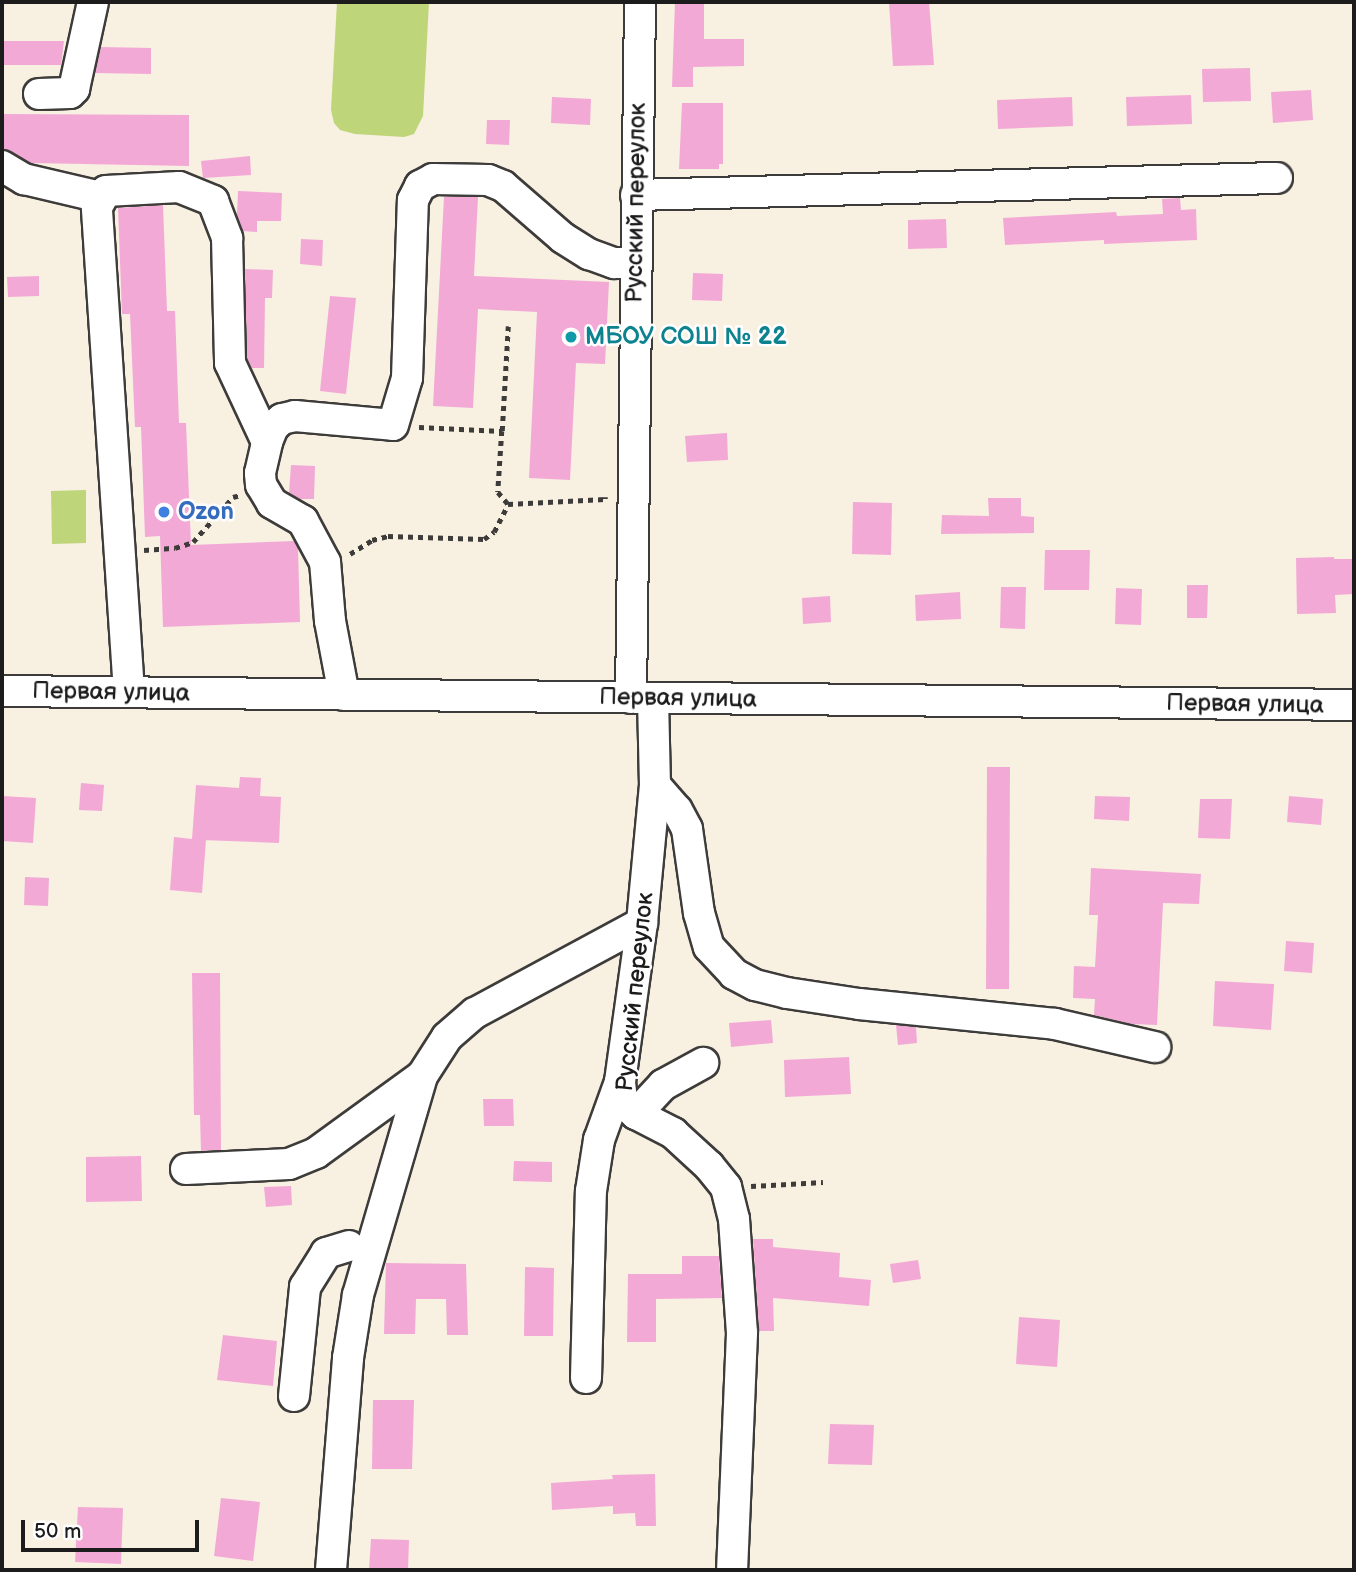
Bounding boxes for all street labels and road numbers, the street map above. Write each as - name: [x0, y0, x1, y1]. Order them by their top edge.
- street label: Русский переулок: [620, 103, 652, 303]
- street label: Первая улица: [32, 676, 190, 708]
- street label: Первая улица: [599, 682, 757, 714]
- street label: Первая улица: [1166, 688, 1324, 720]
- street label: Русский переулок: [610, 891, 660, 1093]

